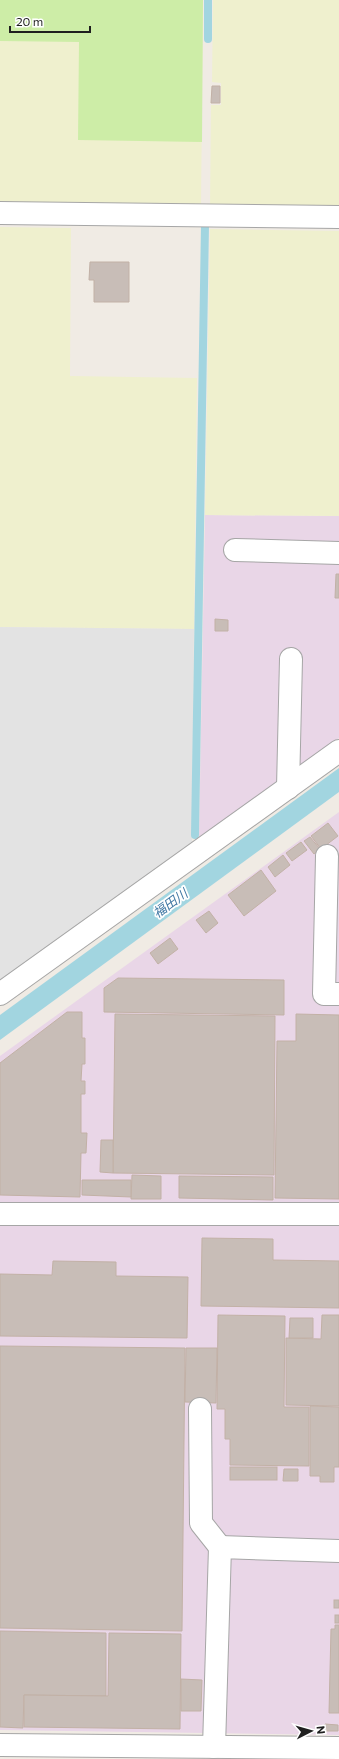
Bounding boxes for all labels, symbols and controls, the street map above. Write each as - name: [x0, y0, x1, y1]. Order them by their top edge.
- scale bar: [10, 8, 90, 34]
- text: 20 m: [16, 14, 43, 28]
- water label: 福田川: [150, 884, 192, 921]
- north arrow: [291, 1711, 331, 1751]
- text: N: [315, 1725, 328, 1735]

